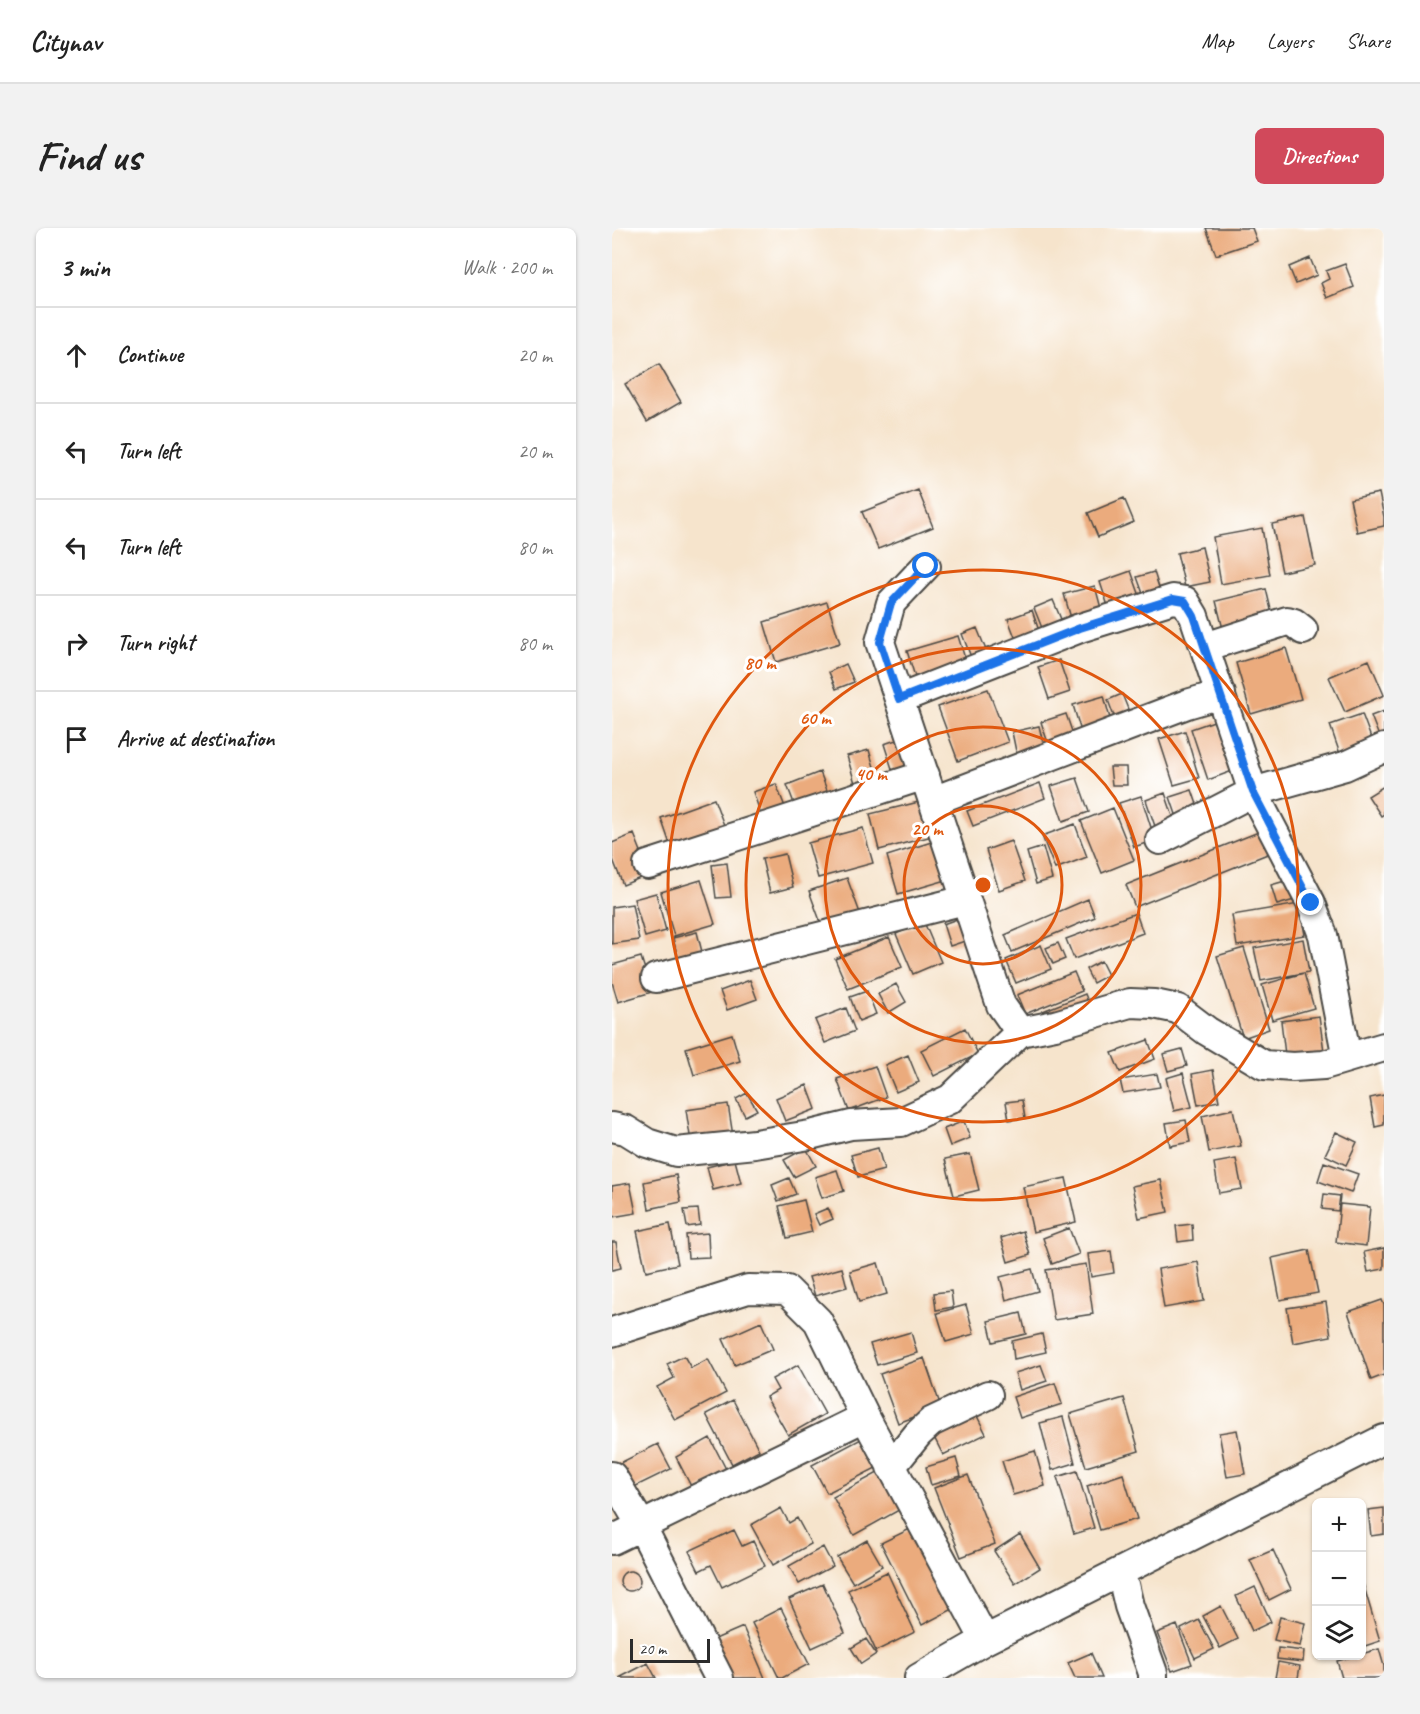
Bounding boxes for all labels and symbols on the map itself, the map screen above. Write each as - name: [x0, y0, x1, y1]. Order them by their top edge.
- route start: [912, 552, 938, 578]
- text: 80 m: [745, 652, 777, 674]
- text: 60 m: [799, 707, 832, 729]
- text: 40 m: [856, 763, 888, 785]
- text: 20 m: [912, 818, 944, 840]
- centre of rings: [973, 875, 993, 895]
- route end: [1297, 889, 1323, 915]
- scale bar: [630, 1636, 710, 1664]

